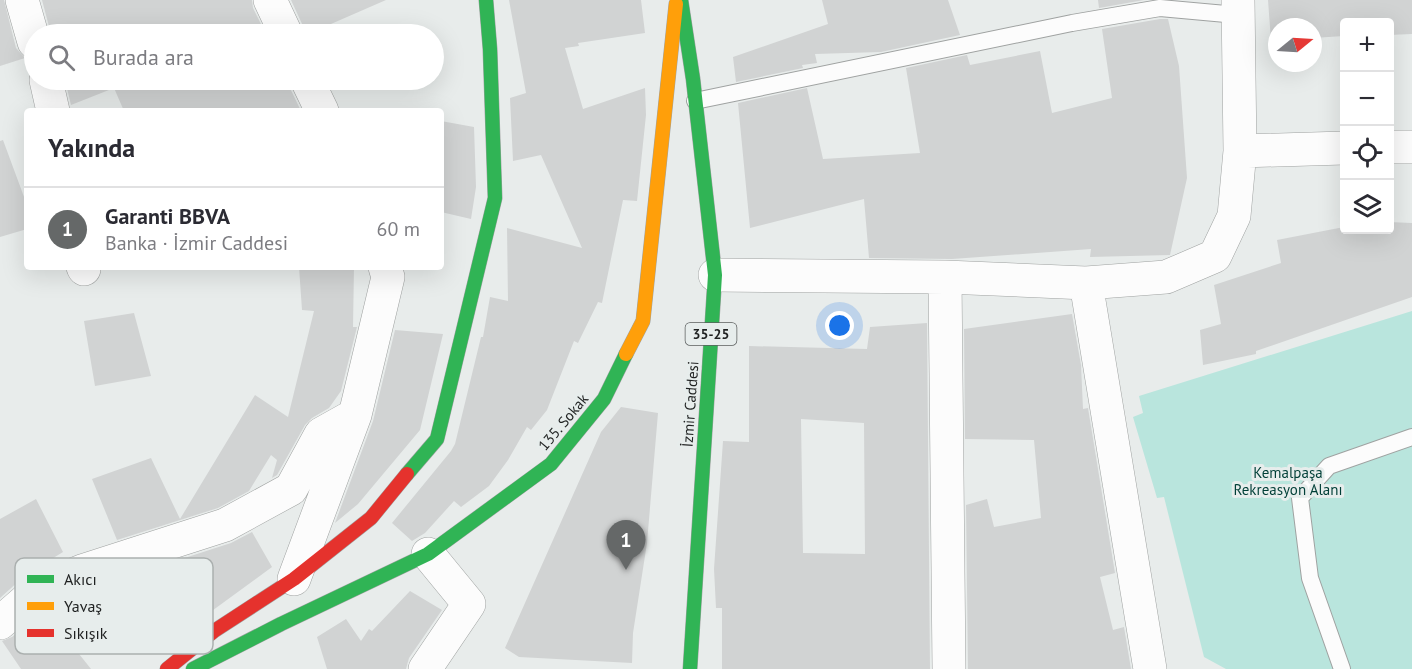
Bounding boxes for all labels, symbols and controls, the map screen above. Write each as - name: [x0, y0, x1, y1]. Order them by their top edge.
- north arrow: [1268, 18, 1322, 72]
- map controls: [1340, 18, 1394, 234]
- button: +: [1340, 18, 1394, 72]
- search box: [24, 24, 444, 90]
- icon: search: [45, 41, 78, 74]
- text: Burada ara: [93, 43, 194, 71]
- button: −: [1340, 72, 1394, 126]
- button: locate: [1340, 126, 1394, 180]
- text: Yakında: [48, 131, 135, 164]
- button: layers: [1340, 180, 1394, 234]
- text: Garanti BBVA: [105, 202, 230, 230]
- text: 1: [62, 216, 73, 242]
- text: 60 m: [377, 216, 420, 242]
- text: Banka · İzmir Caddesi: [105, 230, 288, 256]
- your location: [825, 311, 854, 340]
- road number: 35-25: [686, 323, 736, 345]
- street label: İzmir Caddesi: [678, 360, 702, 448]
- street label: 135. Sokak: [534, 389, 593, 454]
- park label: Kemalpaşa Rekreasyon Alanı: [1234, 463, 1342, 499]
- pin: 1: [606, 520, 646, 570]
- legend: [15, 558, 213, 654]
- text: Akıcı: [64, 569, 97, 589]
- text: Yavaş: [64, 596, 102, 616]
- text: Sıkışık: [64, 623, 108, 643]

